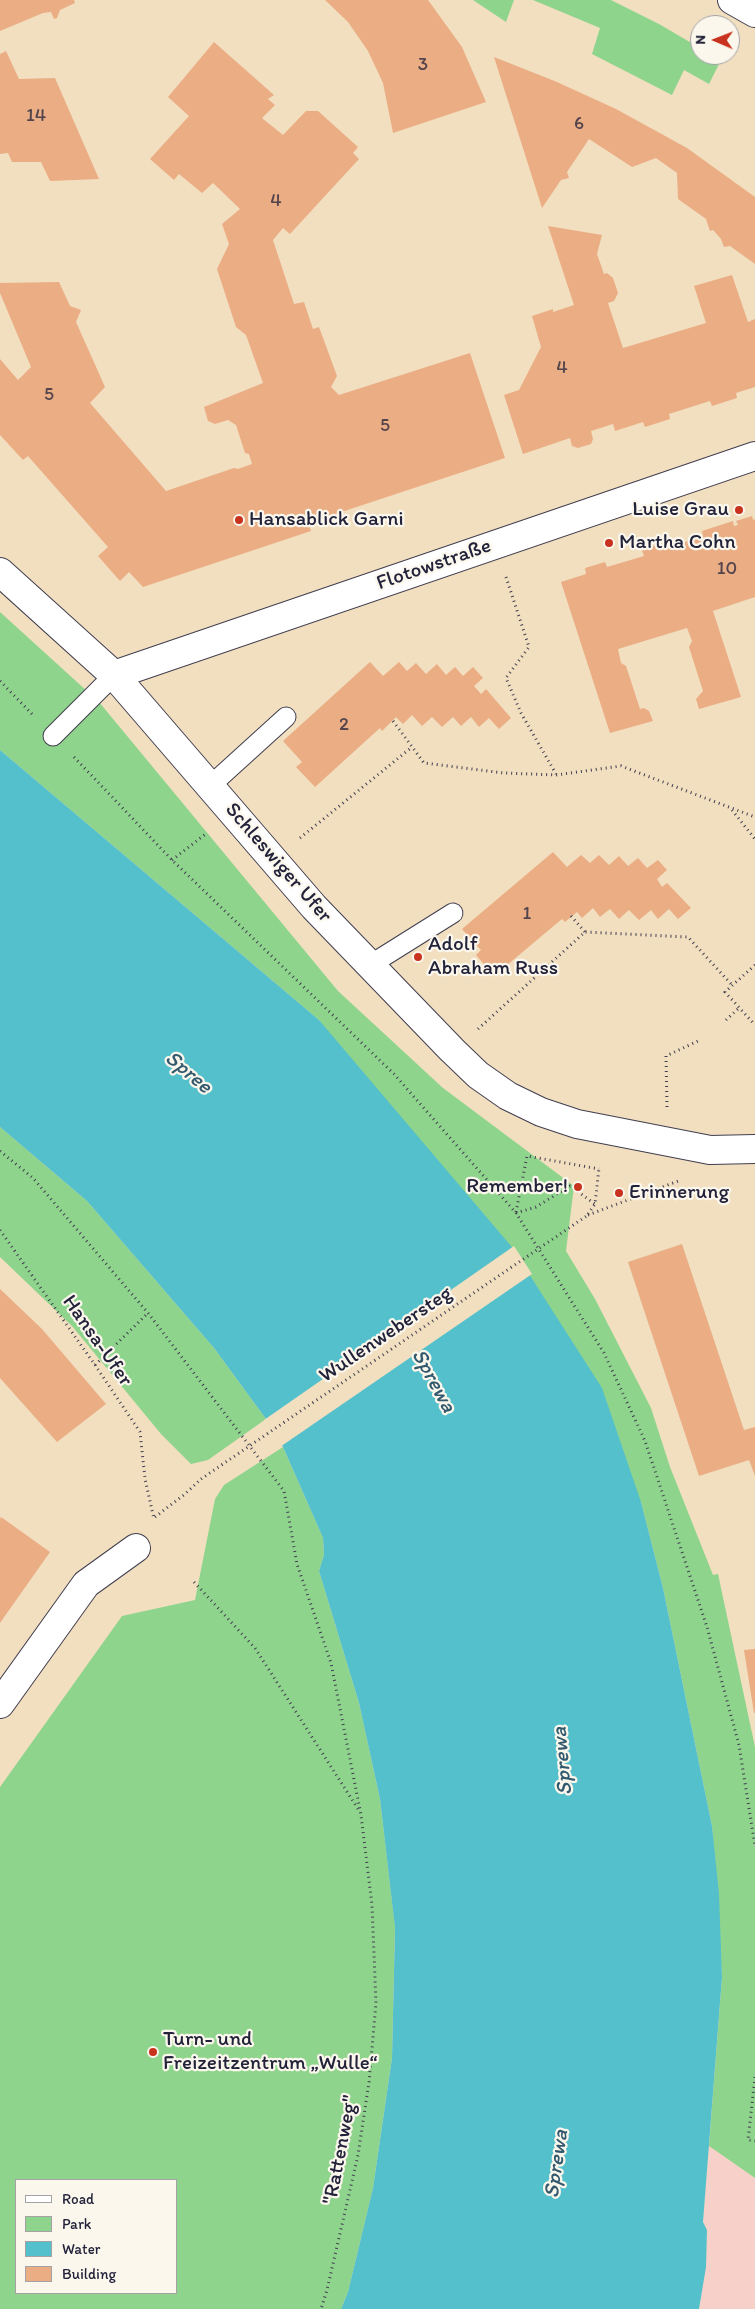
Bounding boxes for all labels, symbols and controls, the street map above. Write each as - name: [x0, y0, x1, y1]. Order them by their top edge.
- north arrow: [690, 15, 740, 65]
- text: N: [692, 35, 709, 45]
- house number: 3: [418, 54, 428, 76]
- house number: 14: [26, 105, 46, 127]
- house number: 6: [574, 113, 584, 135]
- house number: 4: [270, 190, 282, 212]
- house number: 4: [556, 357, 568, 379]
- house number: 5: [44, 384, 54, 406]
- house number: 5: [380, 415, 390, 437]
- place label: Luise Grau: [632, 497, 729, 523]
- marker: Luise Grau: [733, 504, 745, 516]
- place label: Hansablick Garni: [249, 507, 404, 533]
- marker: Hansablick Garni: [233, 514, 245, 526]
- place label: Martha Cohn: [619, 530, 736, 556]
- street label: Flotowstraße: [373, 534, 495, 596]
- marker: Martha Cohn: [603, 537, 615, 549]
- house number: 10: [717, 558, 737, 580]
- house number: 2: [339, 714, 349, 736]
- street label: Schleswiger Ufer: [219, 798, 337, 928]
- house number: 1: [523, 903, 531, 925]
- place label: Adolf Abraham Russ: [428, 932, 558, 982]
- marker: Adolf Abraham Russ: [412, 951, 424, 963]
- water label: Spree: [159, 1046, 217, 1100]
- place label: Remember!: [466, 1174, 568, 1200]
- place label: Erinnerung: [629, 1180, 729, 1206]
- marker: Remember!: [572, 1181, 584, 1193]
- marker: Erinnerung: [613, 1187, 625, 1199]
- street label: Wullenwebersteg: [315, 1281, 457, 1389]
- street label: Hansa-Ufer: [56, 1290, 138, 1392]
- water label: Sprewa: [405, 1345, 461, 1417]
- water label: Sprewa: [547, 1726, 579, 1796]
- place label: Turn- und Freizeitzentrum „Wulle“: [163, 2027, 378, 2077]
- marker: Turn- und Freizeitzentrum „Wulle“: [147, 2046, 159, 2058]
- street label: "Rattenweg": [318, 2093, 364, 2207]
- water label: Sprewa: [539, 2128, 575, 2200]
- legend: [15, 2179, 178, 2294]
- text: Road: [62, 2190, 94, 2208]
- text: Park: [62, 2215, 92, 2233]
- text: Water: [62, 2240, 100, 2258]
- text: Building: [62, 2265, 116, 2283]

